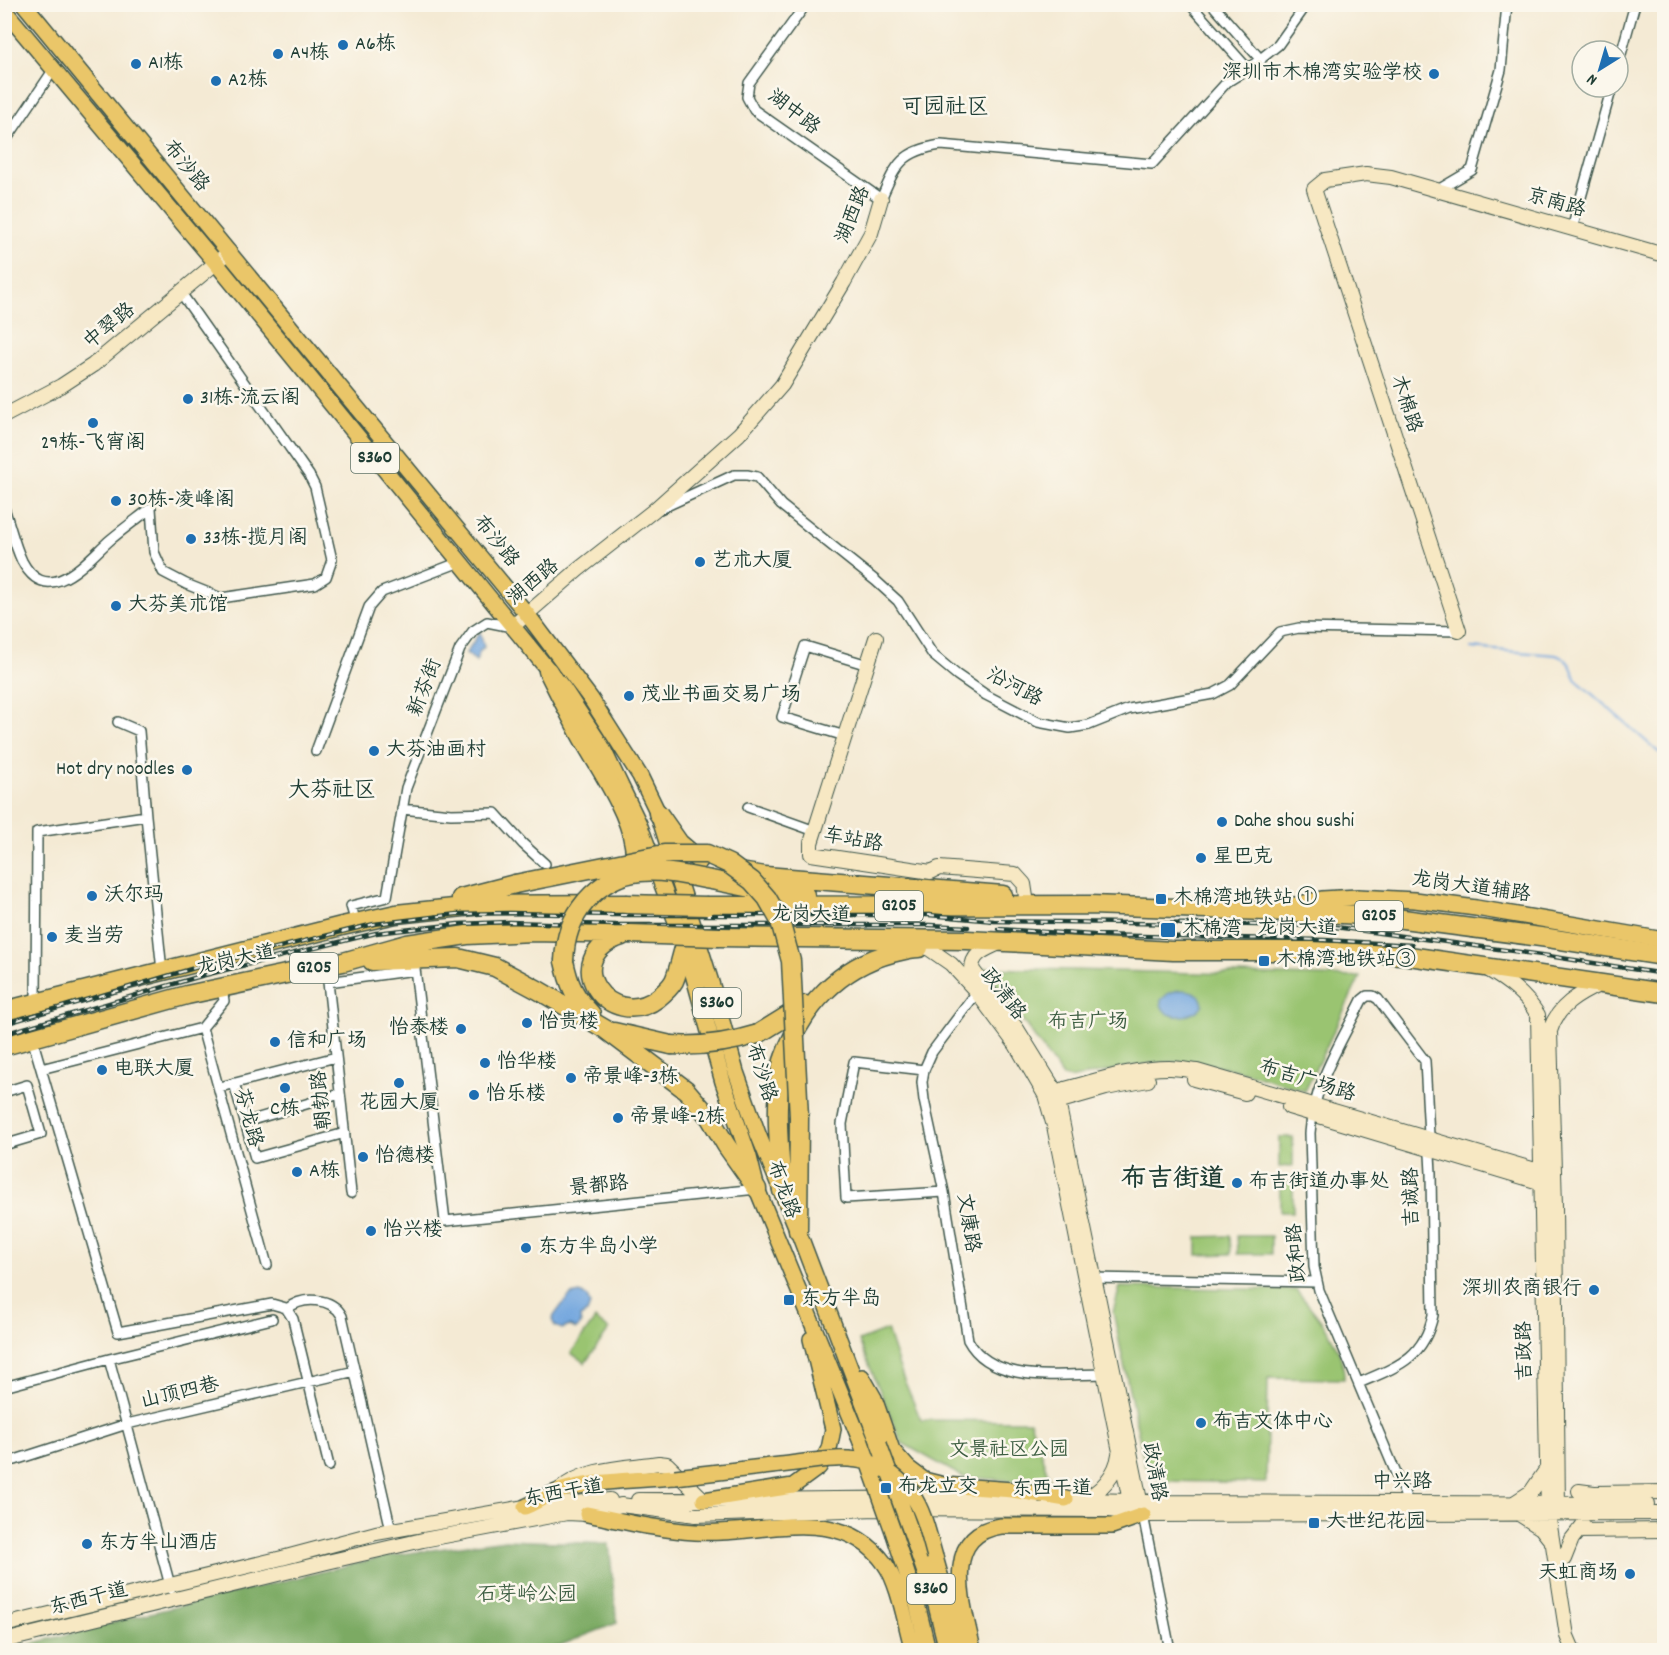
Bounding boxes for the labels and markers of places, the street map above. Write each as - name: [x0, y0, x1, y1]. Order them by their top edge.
- place label: A6栋: [355, 31, 396, 59]
- marker: A6栋: [336, 38, 350, 52]
- place label: A4栋: [290, 40, 329, 68]
- marker: A4栋: [271, 47, 285, 61]
- place label: A1栋: [148, 50, 183, 78]
- marker: A1栋: [129, 57, 143, 71]
- place label: 深圳市木棉湾实验学校: [1222, 60, 1422, 88]
- place label: A2栋: [228, 67, 268, 95]
- marker: 深圳市木棉湾实验学校: [1427, 67, 1441, 81]
- marker: A2栋: [209, 74, 223, 88]
- place label: 31栋-流云阁: [200, 385, 300, 413]
- marker: 31栋-流云阁: [181, 392, 195, 406]
- marker: 29栋-飞宵阁: [86, 416, 100, 430]
- place label: 29栋-飞宵阁: [41, 430, 145, 458]
- place label: 30栋-凌峰阁: [128, 487, 235, 515]
- marker: 30栋-凌峰阁: [109, 494, 123, 508]
- place label: 33栋-揽月阁: [203, 525, 308, 553]
- marker: 33栋-揽月阁: [184, 532, 198, 546]
- place label: 艺术大厦: [712, 548, 792, 576]
- marker: 艺术大厦: [693, 555, 707, 569]
- place label: 大芬美术馆: [128, 592, 228, 620]
- marker: 大芬美术馆: [109, 599, 123, 613]
- place label: 茂业书画交易广场: [641, 682, 801, 710]
- marker: 茂业书画交易广场: [622, 689, 636, 703]
- place label: 大芬油画村: [386, 737, 486, 765]
- marker: 大芬油画村: [367, 744, 381, 758]
- place label: Hot dry noodles: [56, 756, 175, 784]
- marker: Hot dry noodles: [180, 763, 194, 777]
- place label: Dahe shou sushi: [1234, 808, 1355, 836]
- marker: Dahe shou sushi: [1215, 815, 1229, 829]
- place label: 星巴克: [1213, 844, 1273, 872]
- marker: 星巴克: [1194, 851, 1208, 865]
- place label: 沃尔玛: [104, 882, 164, 910]
- place label: 木棉湾地铁站 ①: [1173, 885, 1318, 913]
- marker: 沃尔玛: [85, 889, 99, 903]
- marker: 木棉湾地铁站 ①: [1154, 892, 1168, 906]
- place label: 木棉湾: [1182, 916, 1242, 944]
- marker: 木棉湾: [1159, 921, 1177, 939]
- place label: 麦当劳: [64, 923, 124, 951]
- marker: 麦当劳: [45, 930, 59, 944]
- place label: 木棉湾地铁站③: [1276, 947, 1416, 975]
- marker: 木棉湾地铁站③: [1257, 954, 1271, 968]
- place label: 怡贵楼: [539, 1009, 599, 1037]
- place label: 怡泰楼: [389, 1015, 449, 1043]
- marker: 怡贵楼: [520, 1016, 534, 1030]
- marker: 怡泰楼: [454, 1022, 468, 1036]
- place label: 信和广场: [287, 1028, 367, 1056]
- marker: 信和广场: [268, 1035, 282, 1049]
- place label: 怡华楼: [497, 1049, 557, 1077]
- place label: 电联大厦: [114, 1056, 194, 1084]
- marker: 怡华楼: [478, 1056, 492, 1070]
- marker: 电联大厦: [95, 1063, 109, 1077]
- place label: 帝景峰-3栋: [583, 1064, 679, 1092]
- marker: 帝景峰-3栋: [564, 1071, 578, 1085]
- marker: 花园大厦: [392, 1076, 406, 1090]
- marker: C栋: [278, 1081, 292, 1095]
- place label: 怡乐楼: [486, 1081, 546, 1109]
- marker: 怡乐楼: [467, 1088, 481, 1102]
- place label: 花园大厦: [359, 1090, 439, 1118]
- place label: C栋: [270, 1096, 300, 1124]
- place label: 帝景峰-2栋: [630, 1104, 726, 1132]
- marker: 帝景峰-2栋: [611, 1111, 625, 1125]
- place label: 怡德楼: [375, 1143, 435, 1171]
- marker: 怡德楼: [356, 1150, 370, 1164]
- place label: A栋: [309, 1158, 340, 1186]
- marker: A栋: [290, 1165, 304, 1179]
- place label: 布吉街道办事处: [1249, 1169, 1389, 1197]
- marker: 布吉街道办事处: [1230, 1176, 1244, 1190]
- place label: 怡兴楼: [383, 1217, 443, 1245]
- marker: 怡兴楼: [364, 1224, 378, 1238]
- place label: 东方半岛小学: [538, 1234, 658, 1262]
- marker: 东方半岛小学: [519, 1241, 533, 1255]
- place label: 深圳农商银行: [1462, 1276, 1582, 1304]
- marker: 深圳农商银行: [1587, 1283, 1601, 1297]
- place label: 东方半岛: [801, 1286, 881, 1314]
- marker: 东方半岛: [782, 1293, 796, 1307]
- place label: 布吉文体中心: [1213, 1409, 1333, 1437]
- marker: 布吉文体中心: [1194, 1416, 1208, 1430]
- place label: 布龙立交: [898, 1474, 978, 1502]
- marker: 布龙立交: [879, 1481, 893, 1495]
- place label: 大世纪花园: [1326, 1509, 1426, 1537]
- marker: 大世纪花园: [1307, 1516, 1321, 1530]
- place label: 东方半山酒店: [99, 1530, 219, 1558]
- marker: 东方半山酒店: [80, 1537, 94, 1551]
- place label: 天虹商场: [1538, 1560, 1618, 1588]
- marker: 天虹商场: [1623, 1567, 1637, 1581]

